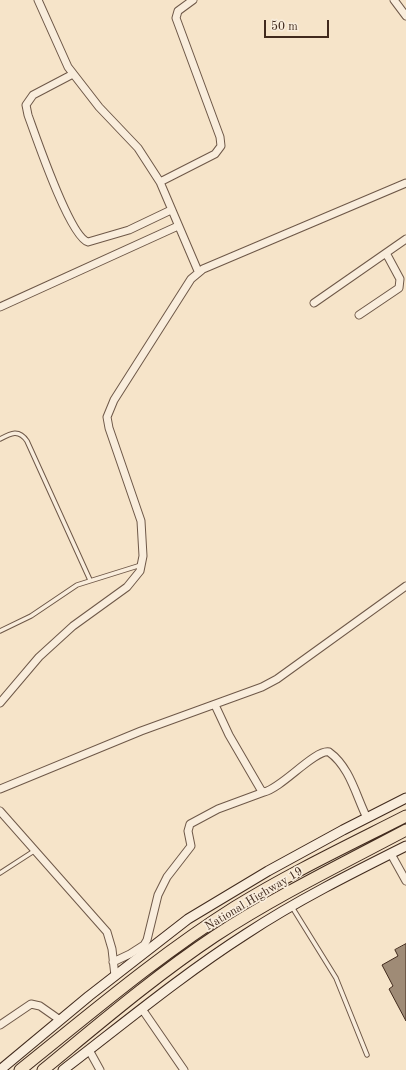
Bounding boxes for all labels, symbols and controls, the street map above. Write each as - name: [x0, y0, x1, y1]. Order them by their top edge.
- scale bar: [266, 12, 331, 38]
- text: 50 m: [271, 21, 298, 33]
- street label: National Highway 19: [202, 864, 306, 934]

